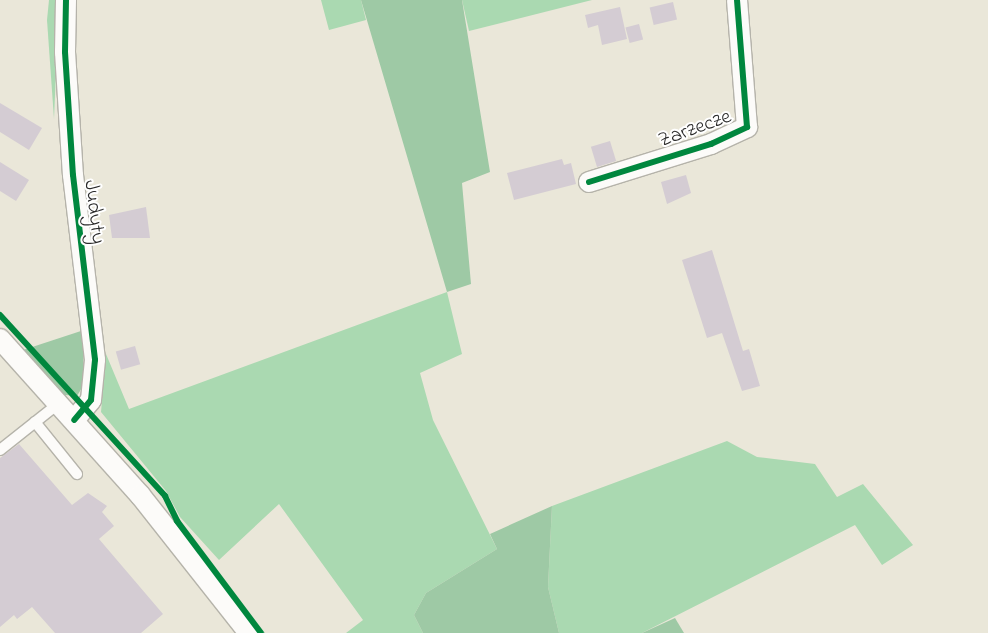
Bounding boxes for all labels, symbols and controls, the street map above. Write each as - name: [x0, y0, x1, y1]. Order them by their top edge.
- street label: Zarzecze: [655, 104, 735, 154]
- street label: Judyty: [78, 179, 110, 245]

